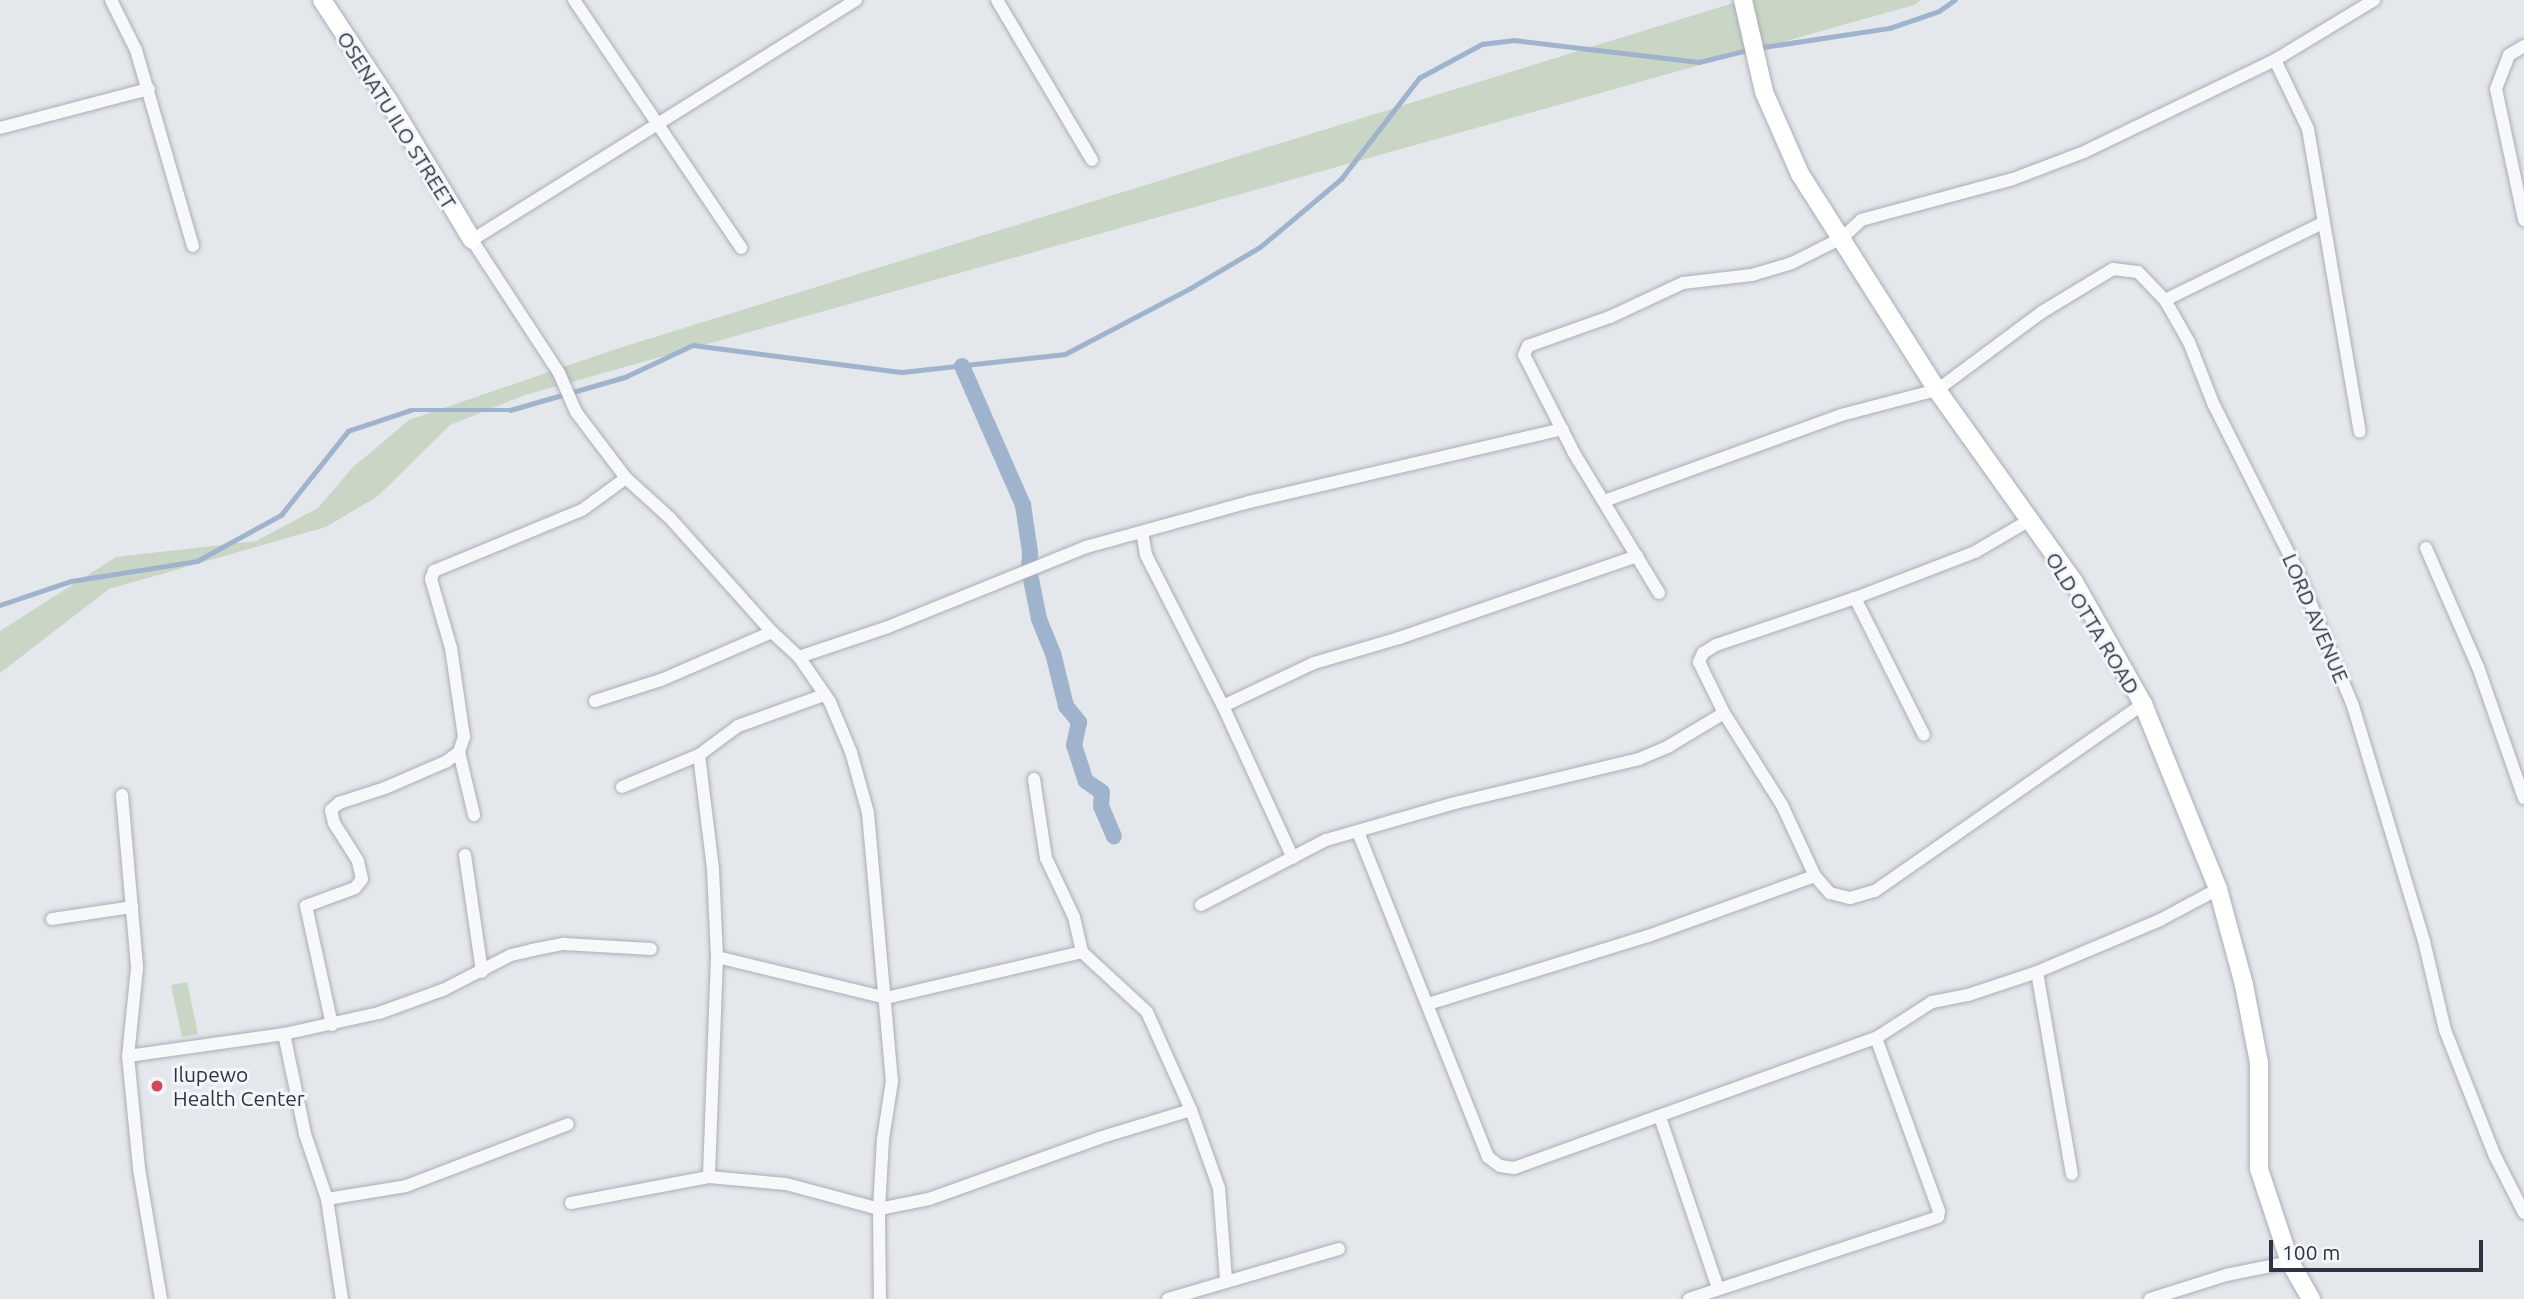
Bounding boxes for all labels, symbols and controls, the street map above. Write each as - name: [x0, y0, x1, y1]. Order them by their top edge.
- street label: OSENATU ILO STREET: [332, 26, 462, 214]
- street label: OLD OTTA ROAD: [2041, 547, 2145, 699]
- street label: LORD AVENUE: [2277, 550, 2355, 686]
- place label: Ilupewo Health Center: [173, 1061, 305, 1111]
- marker: Ilupewo Health Center: [147, 1076, 167, 1096]
- scale bar: [2272, 1226, 2486, 1270]
- text: 100 m: [2282, 1240, 2340, 1264]

